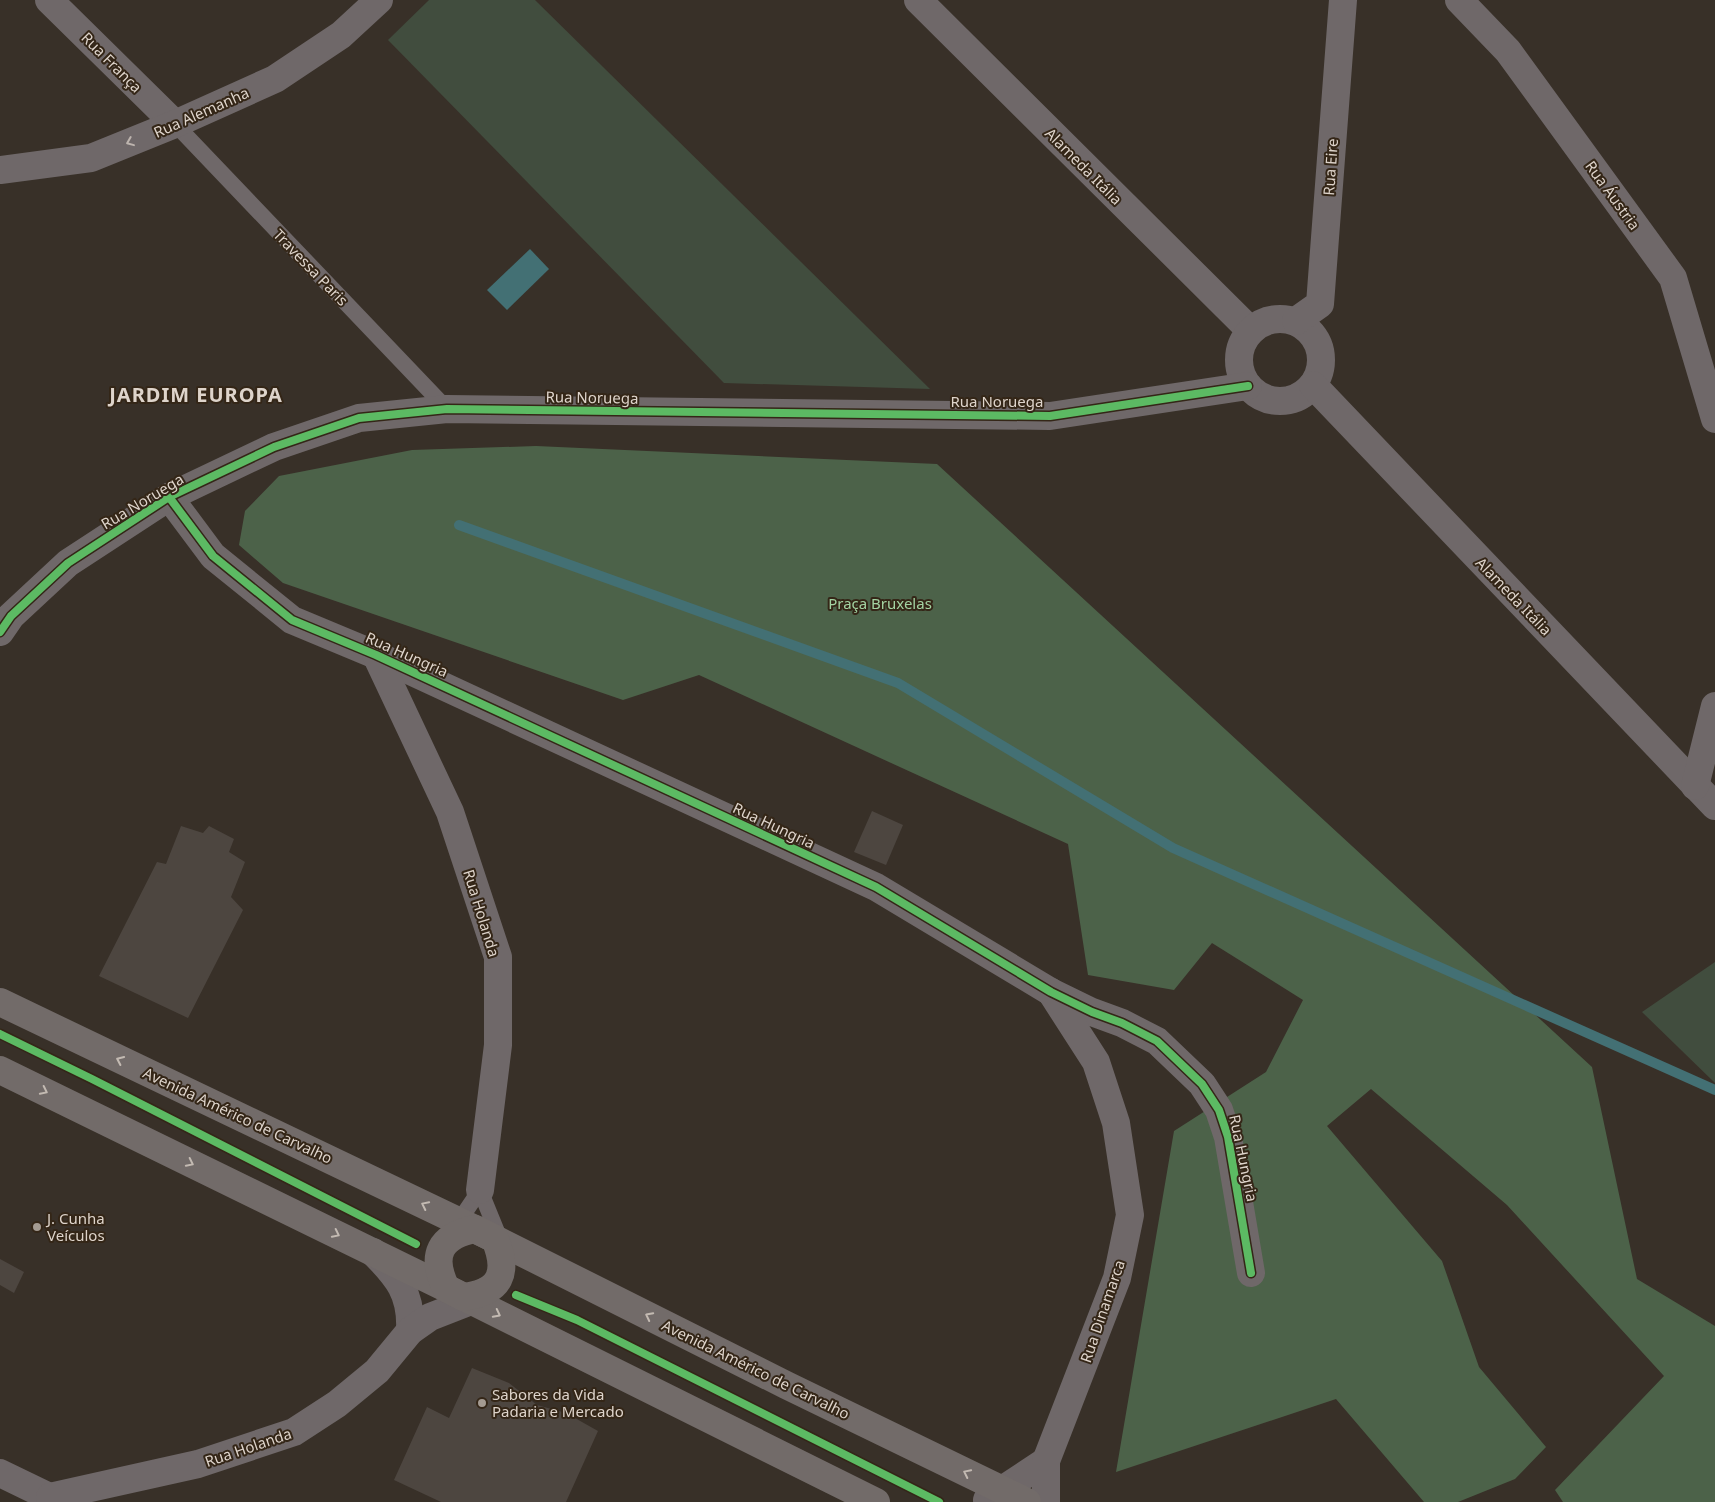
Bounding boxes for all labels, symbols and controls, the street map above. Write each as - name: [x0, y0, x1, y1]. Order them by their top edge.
- street label: Rua França: [77, 27, 147, 97]
- street label: Rua Alemanha: [150, 82, 252, 142]
- street label: Alameda Itália: [1041, 123, 1127, 209]
- one-way arrow: [126, 136, 135, 147]
- street label: Rua Eire: [1318, 138, 1342, 196]
- street label: Rua Áustria: [1581, 156, 1645, 234]
- street label: Travessa Paris: [269, 224, 353, 310]
- district label: JARDIM EUROPA: [107, 381, 283, 408]
- street label: Rua Noruega: [545, 386, 639, 408]
- street label: Rua Noruega: [951, 391, 1043, 411]
- street label: Rua Noruega: [97, 468, 187, 534]
- street label: Alameda Itália: [1472, 553, 1556, 639]
- park label: Praça Bruxelas: [828, 593, 932, 613]
- street label: Rua Hungria: [363, 627, 451, 681]
- street label: Rua Hungria: [730, 797, 818, 853]
- street label: Rua Holanda: [459, 867, 505, 959]
- one-way arrow: [117, 1056, 126, 1066]
- street label: Avenida Américo de Carvalho: [140, 1062, 336, 1168]
- one-way arrow: [39, 1085, 48, 1096]
- street label: Rua Hungria: [1225, 1113, 1263, 1203]
- one-way arrow: [185, 1157, 194, 1167]
- one-way arrow: [421, 1201, 430, 1211]
- place label: J. Cunha Veículos: [45, 1208, 105, 1245]
- marker: J. Cunha Veículos: [31, 1221, 43, 1233]
- one-way arrow: [331, 1228, 340, 1238]
- street label: Rua Dinamarca: [1075, 1257, 1129, 1365]
- one-way arrow: [492, 1308, 501, 1318]
- one-way arrow: [645, 1312, 654, 1322]
- street label: Avenida Américo de Carvalho: [659, 1315, 853, 1423]
- place label: Sabores da Vida Padaria e Mercado: [492, 1384, 624, 1421]
- marker: Sabores da Vida Padaria e Mercado: [476, 1397, 488, 1409]
- street label: Rua Holanda: [202, 1423, 294, 1471]
- one-way arrow: [964, 1469, 973, 1479]

